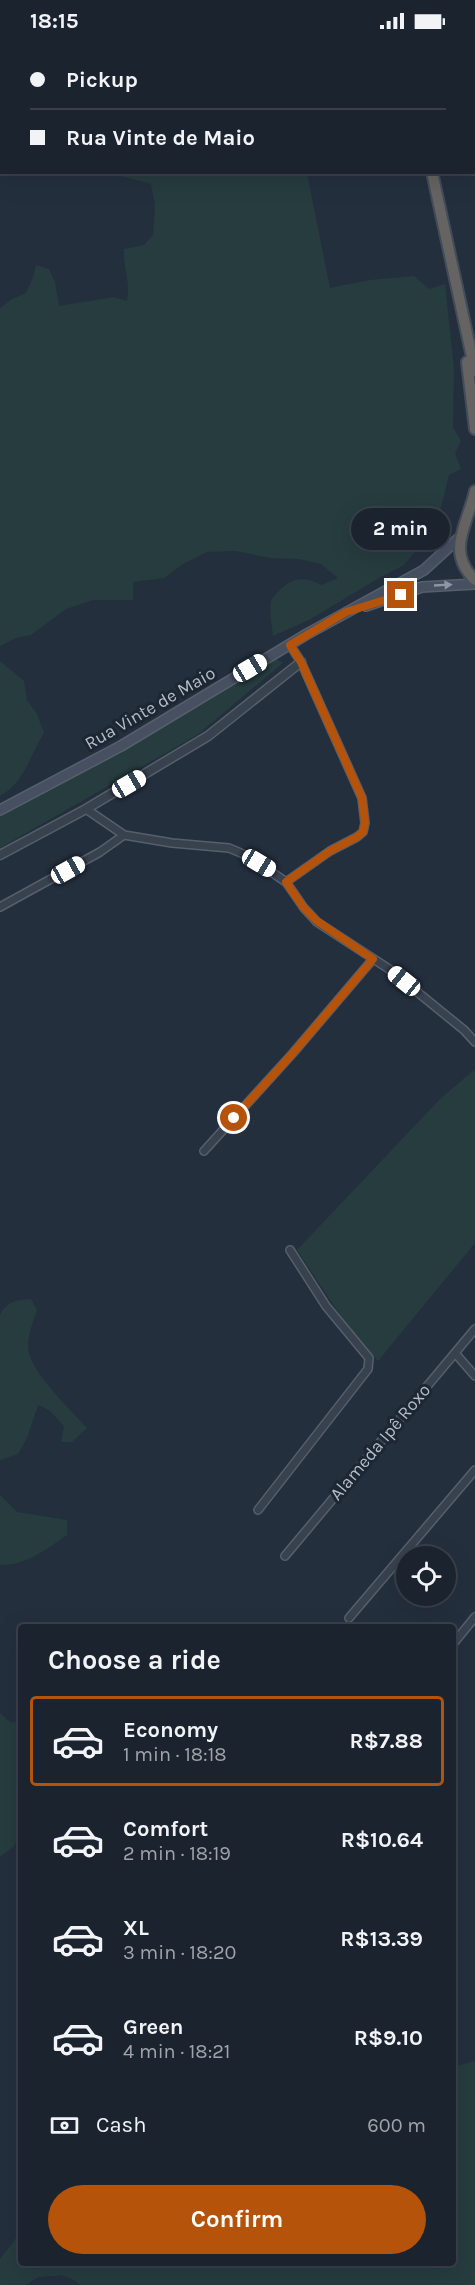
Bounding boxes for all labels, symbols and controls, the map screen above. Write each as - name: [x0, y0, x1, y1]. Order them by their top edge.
- text: 18:15: [30, 8, 79, 34]
- text: Pickup: [66, 67, 138, 93]
- text: Rua Vinte de Maio: [66, 125, 255, 151]
- callout: 2 min: [352, 508, 450, 550]
- text: 2 min: [373, 517, 428, 540]
- one-way arrow: [433, 580, 452, 589]
- route end: [387, 581, 414, 608]
- car: [230, 651, 270, 685]
- street label: Rua Vinte de Maio: [81, 662, 219, 754]
- car: [109, 767, 149, 801]
- car: [239, 846, 279, 880]
- car: [48, 853, 88, 887]
- car: [384, 963, 424, 999]
- route start: [220, 1104, 247, 1131]
- street label: Alameda Ipê Roxo: [325, 1379, 435, 1505]
- map controls: [396, 1546, 456, 1606]
- button: locate: [396, 1546, 456, 1606]
- text: Choose a ride: [48, 1644, 221, 1676]
- icon: car: [51, 1714, 105, 1768]
- text: Economy: [123, 1717, 218, 1743]
- text: R$7.88: [350, 1728, 423, 1754]
- text: 1 min · 18:18: [123, 1743, 227, 1766]
- icon: car: [51, 1813, 105, 1867]
- text: Comfort: [123, 1816, 208, 1842]
- text: R$10.64: [341, 1827, 423, 1853]
- text: 2 min · 18:19: [123, 1842, 231, 1865]
- icon: car: [51, 1912, 105, 1966]
- text: XL: [123, 1915, 149, 1941]
- text: R$13.39: [340, 1926, 423, 1952]
- text: 3 min · 18:20: [123, 1941, 236, 1964]
- icon: car: [51, 2011, 105, 2065]
- text: Green: [123, 2014, 184, 2040]
- text: R$9.10: [354, 2025, 423, 2051]
- text: 4 min · 18:21: [123, 2040, 230, 2063]
- icon: cash: [48, 2109, 81, 2142]
- text: Cash: [96, 2112, 146, 2138]
- text: 600 m: [367, 2114, 426, 2137]
- button: Confirm: [48, 2185, 426, 2254]

